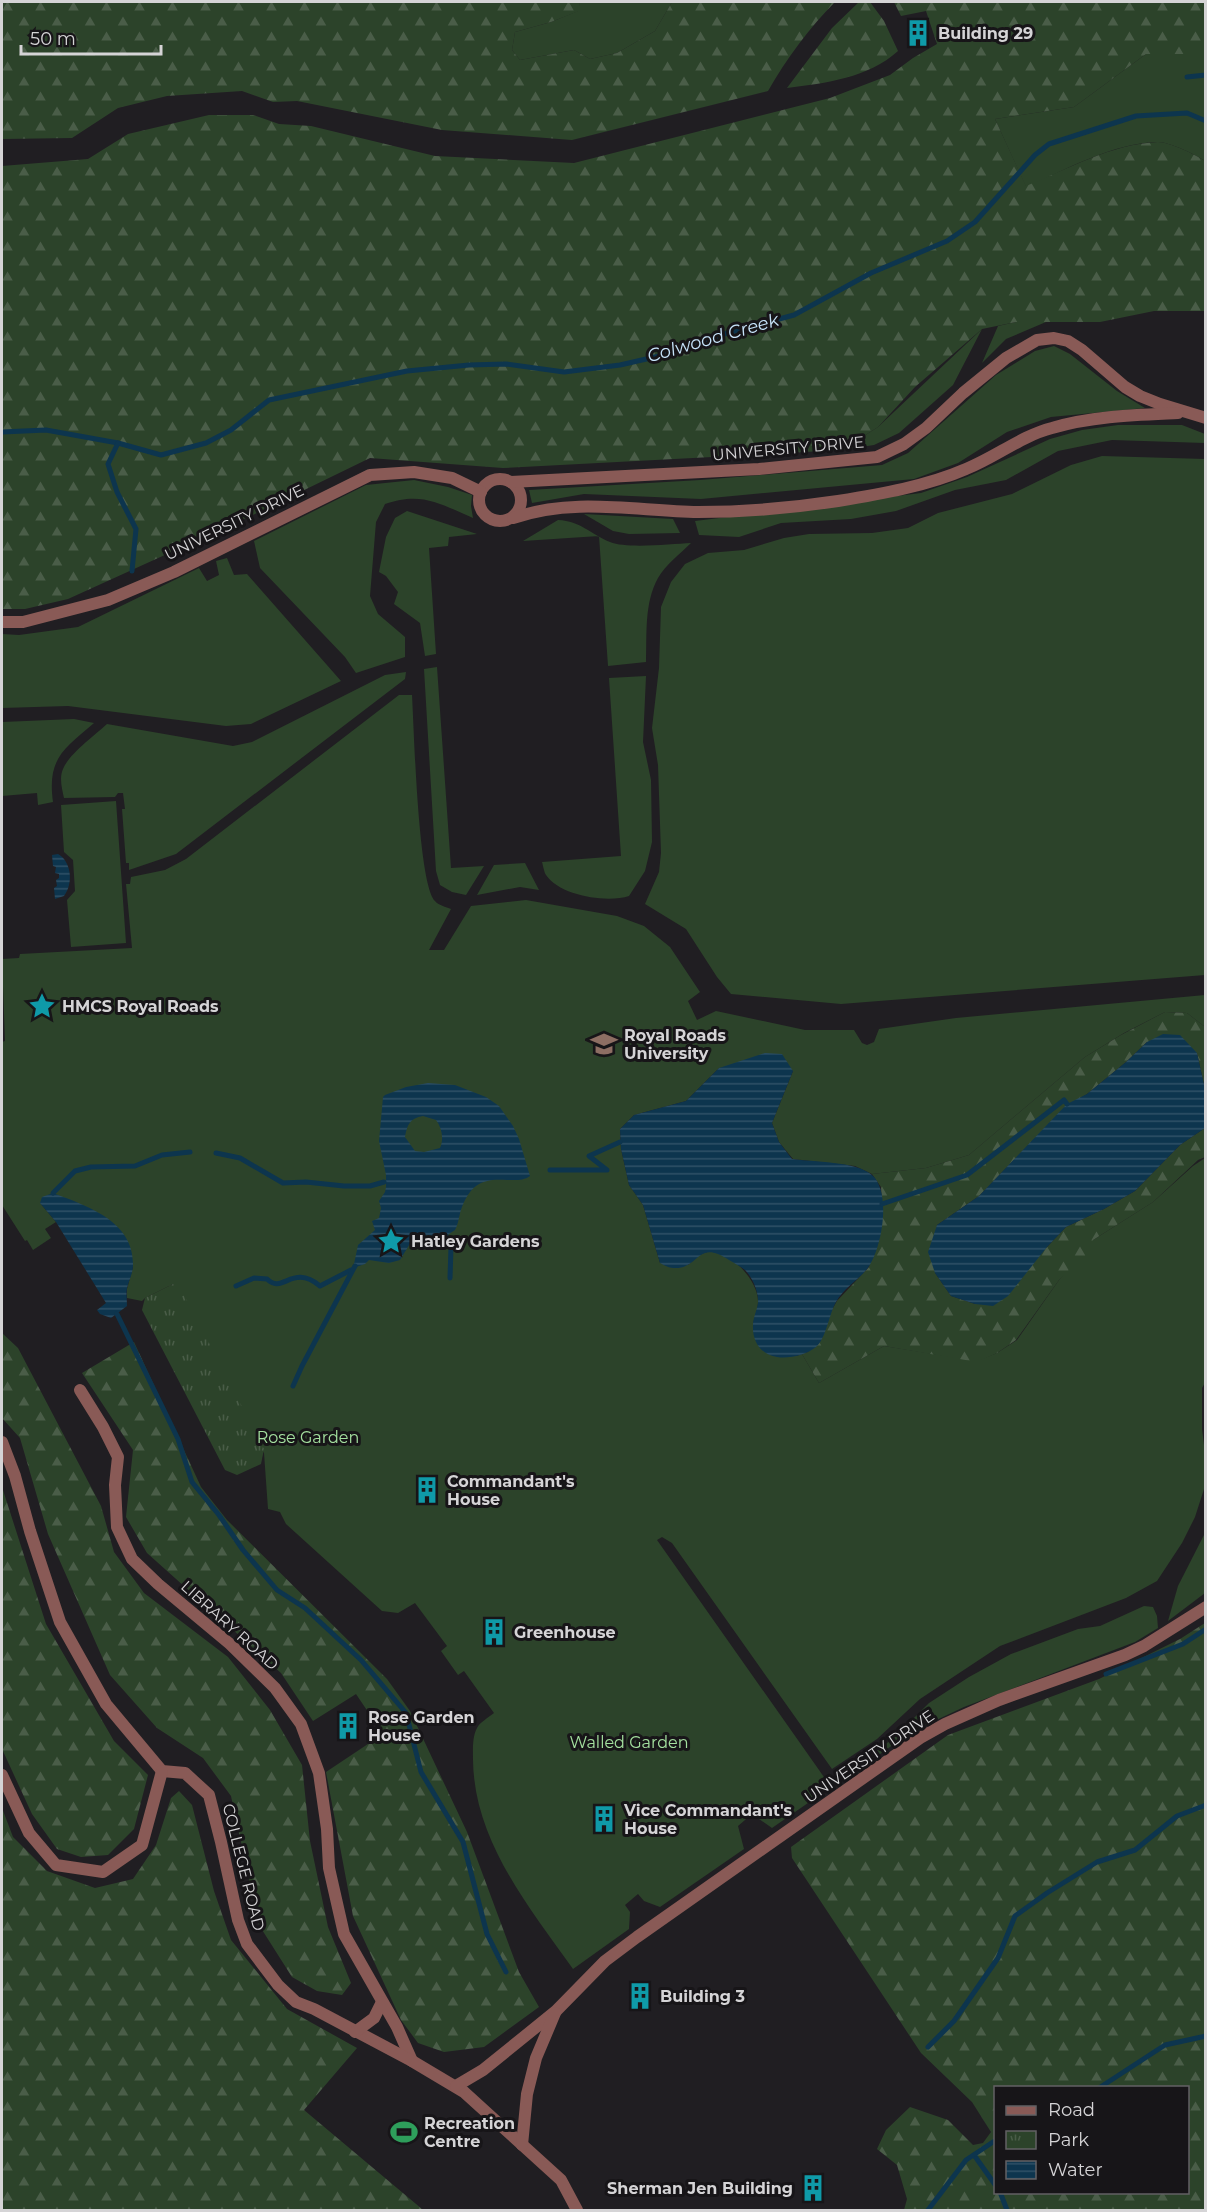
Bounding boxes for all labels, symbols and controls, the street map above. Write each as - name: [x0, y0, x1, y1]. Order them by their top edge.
- scale bar: [21, 18, 160, 56]
- building icon: Building 29: [903, 18, 933, 48]
- place label: Building 29: [938, 24, 1033, 43]
- text: 50 m: [30, 28, 76, 50]
- water label: Colwood Creek: [645, 308, 783, 367]
- street label: UNIVERSITY DRIVE: [711, 432, 865, 465]
- street label: UNIVERSITY DRIVE: [161, 480, 307, 564]
- place icon: HMCS Royal Roads: [27, 991, 57, 1021]
- place label: HMCS Royal Roads: [62, 997, 219, 1016]
- place label: Royal Roads University: [624, 1026, 727, 1063]
- school or university icon: Royal Roads University: [589, 1029, 619, 1059]
- place icon: Hatley Gardens: [376, 1226, 406, 1256]
- place label: Hatley Gardens: [411, 1232, 540, 1251]
- park label: Rose Garden: [257, 1428, 359, 1447]
- place label: Commandant's House: [447, 1472, 575, 1509]
- building icon: Commandant's House: [412, 1475, 442, 1505]
- street label: LIBRARY ROAD: [177, 1577, 282, 1674]
- building icon: Greenhouse: [479, 1617, 509, 1647]
- place label: Greenhouse: [514, 1623, 616, 1642]
- street label: UNIVERSITY DRIVE: [801, 1706, 938, 1807]
- place label: Rose Garden House: [368, 1708, 475, 1745]
- building icon: Rose Garden House: [333, 1711, 363, 1741]
- park label: Walled Garden: [570, 1733, 689, 1752]
- place label: Vice Commandant's House: [623, 1801, 793, 1838]
- street label: COLLEGE ROAD: [219, 1802, 269, 1933]
- building icon: Vice Commandant's House: [589, 1804, 619, 1834]
- building icon: Building 3: [625, 1981, 655, 2011]
- place label: Building 3: [660, 1987, 745, 2006]
- legend: [994, 2086, 1189, 2194]
- text: Road: [1048, 2099, 1095, 2121]
- place label: Recreation Centre: [424, 2114, 515, 2151]
- sports icon: Recreation Centre: [389, 2117, 419, 2147]
- text: Park: [1048, 2129, 1089, 2151]
- text: Water: [1048, 2159, 1103, 2181]
- building icon: Sherman Jen Building: [798, 2173, 828, 2203]
- place label: Sherman Jen Building: [607, 2179, 793, 2198]

